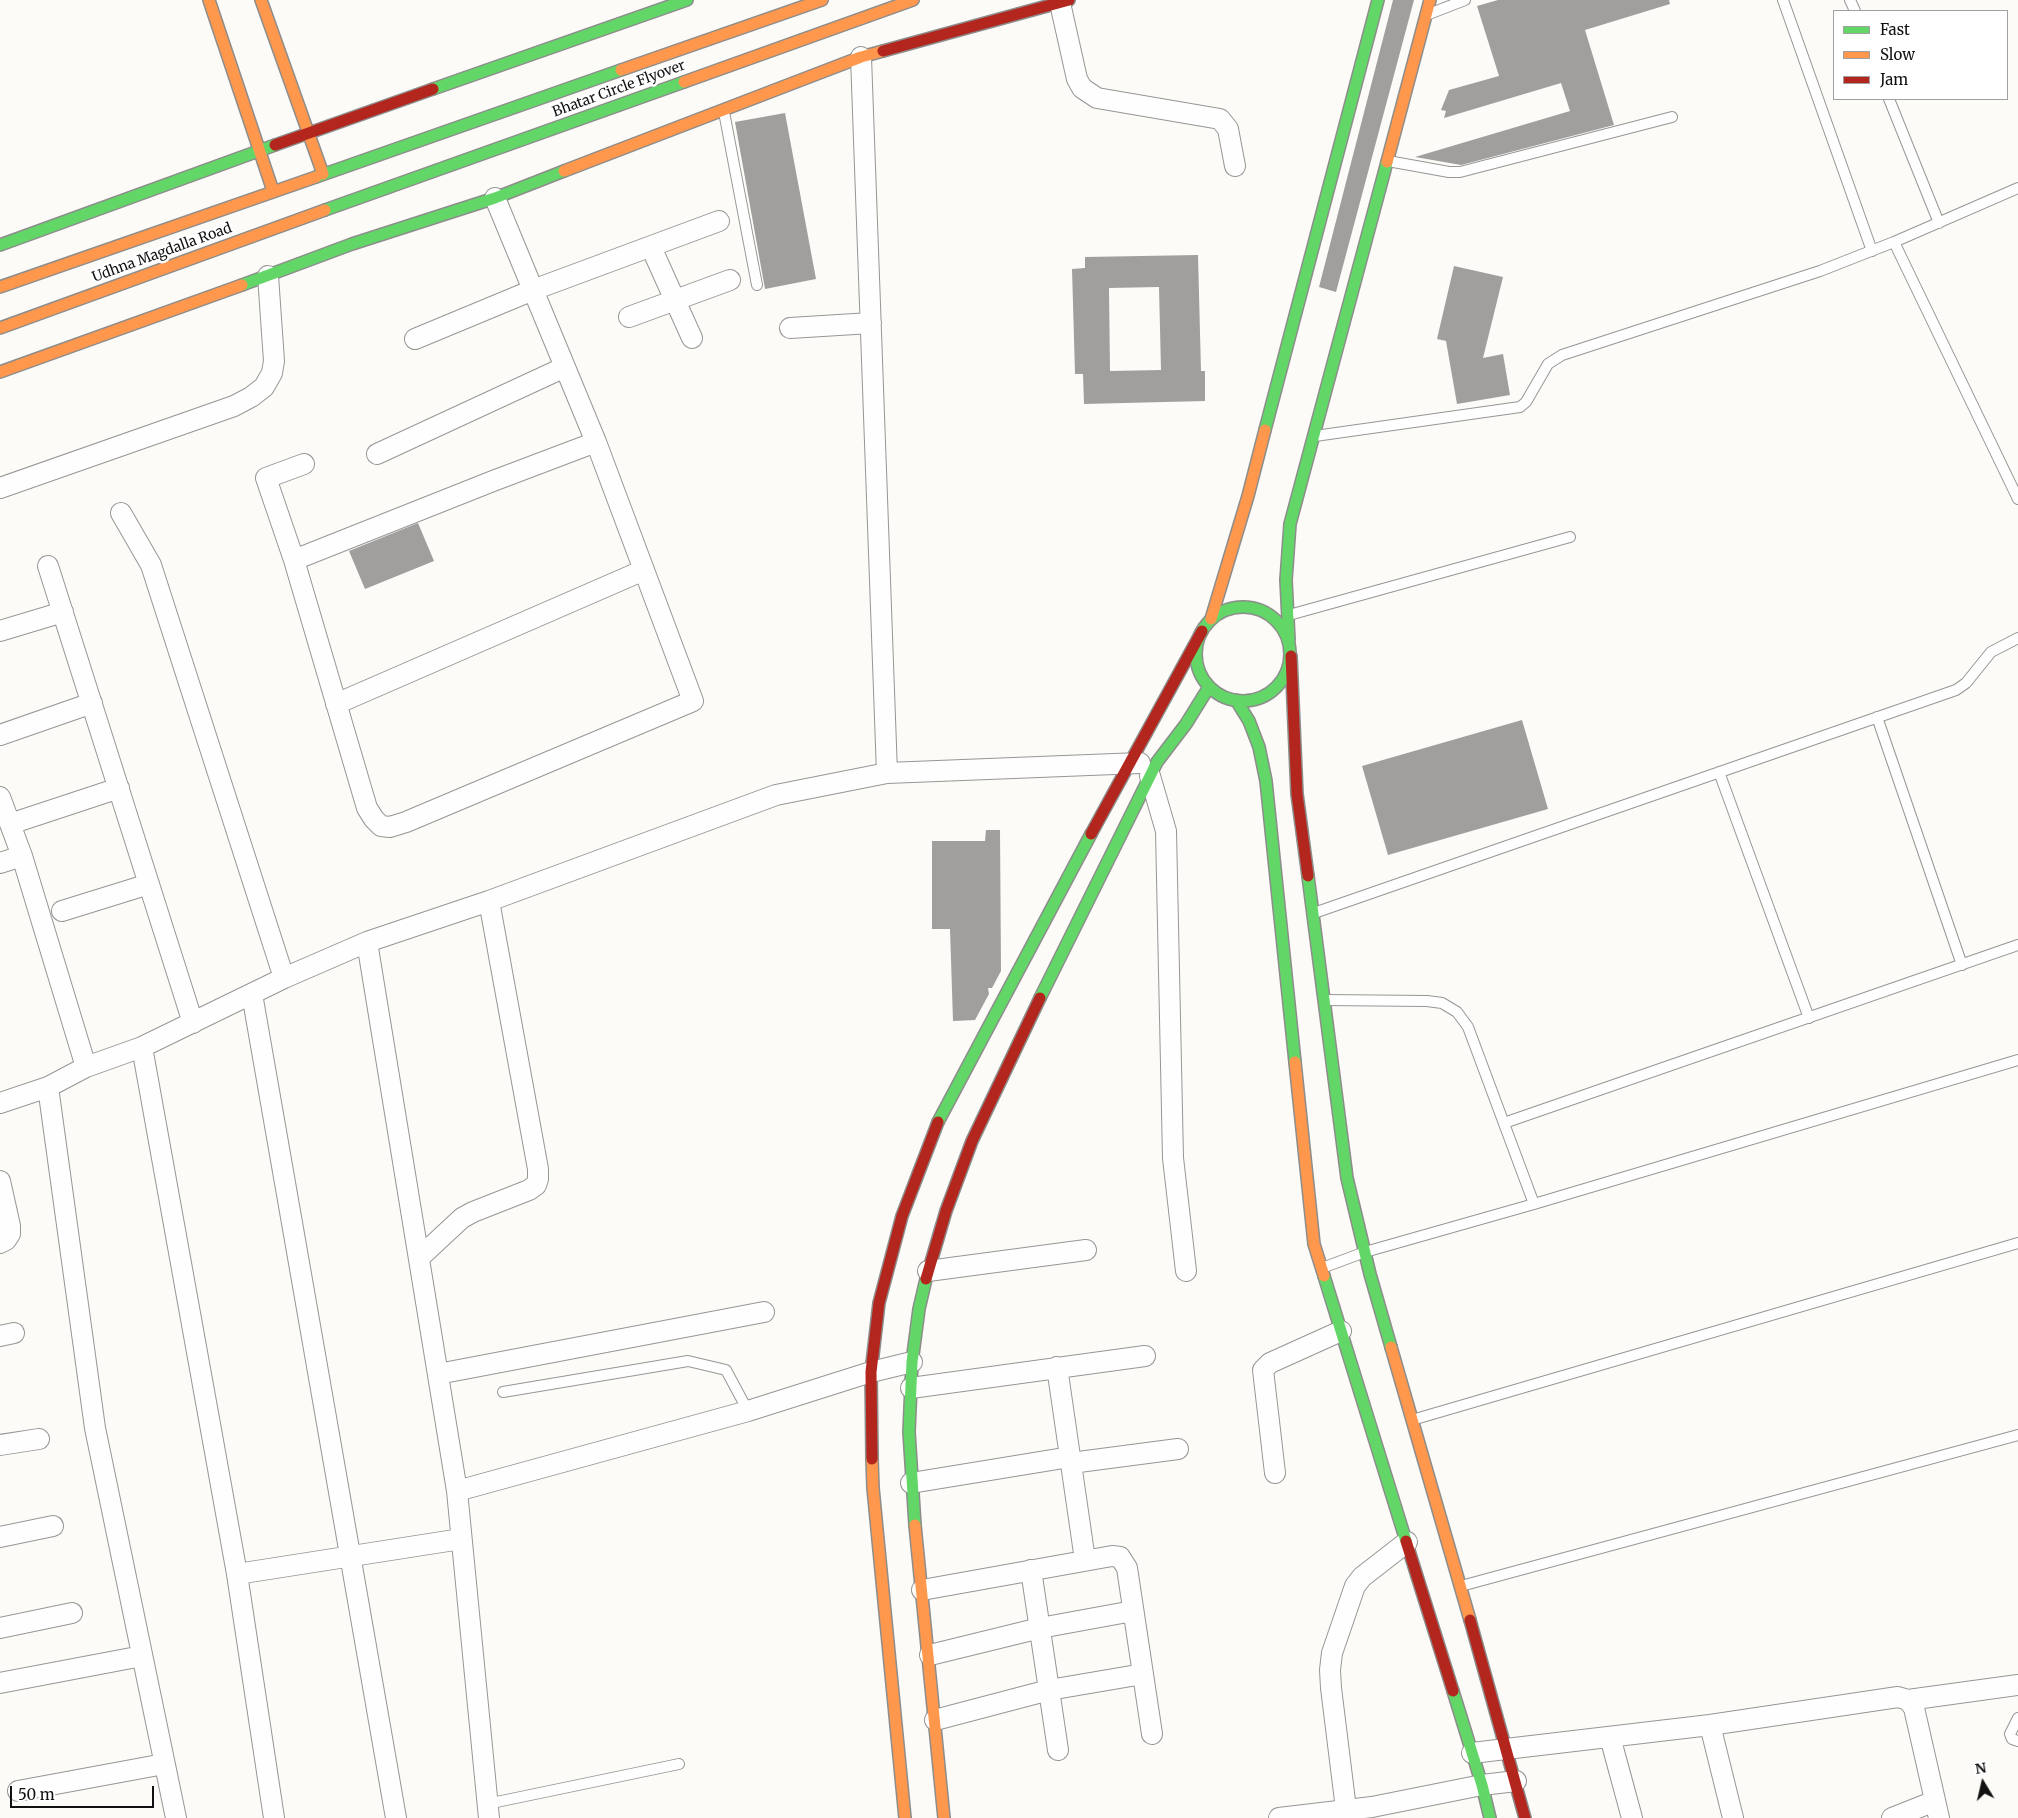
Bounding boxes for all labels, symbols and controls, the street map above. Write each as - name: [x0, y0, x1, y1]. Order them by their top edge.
- legend: [1833, 10, 2008, 100]
- text: Fast: [1880, 20, 1910, 39]
- text: Slow: [1880, 45, 1915, 64]
- street label: Bhatar Circle Flyover: [550, 57, 688, 121]
- text: Jam: [1880, 70, 1908, 89]
- street label: Udhna Magdalla Road: [90, 220, 234, 286]
- north arrow: [1958, 1758, 2008, 1808]
- text: N: [1974, 1758, 1988, 1778]
- scale bar: [12, 1776, 156, 1808]
- text: 50 m: [18, 1785, 55, 1804]

